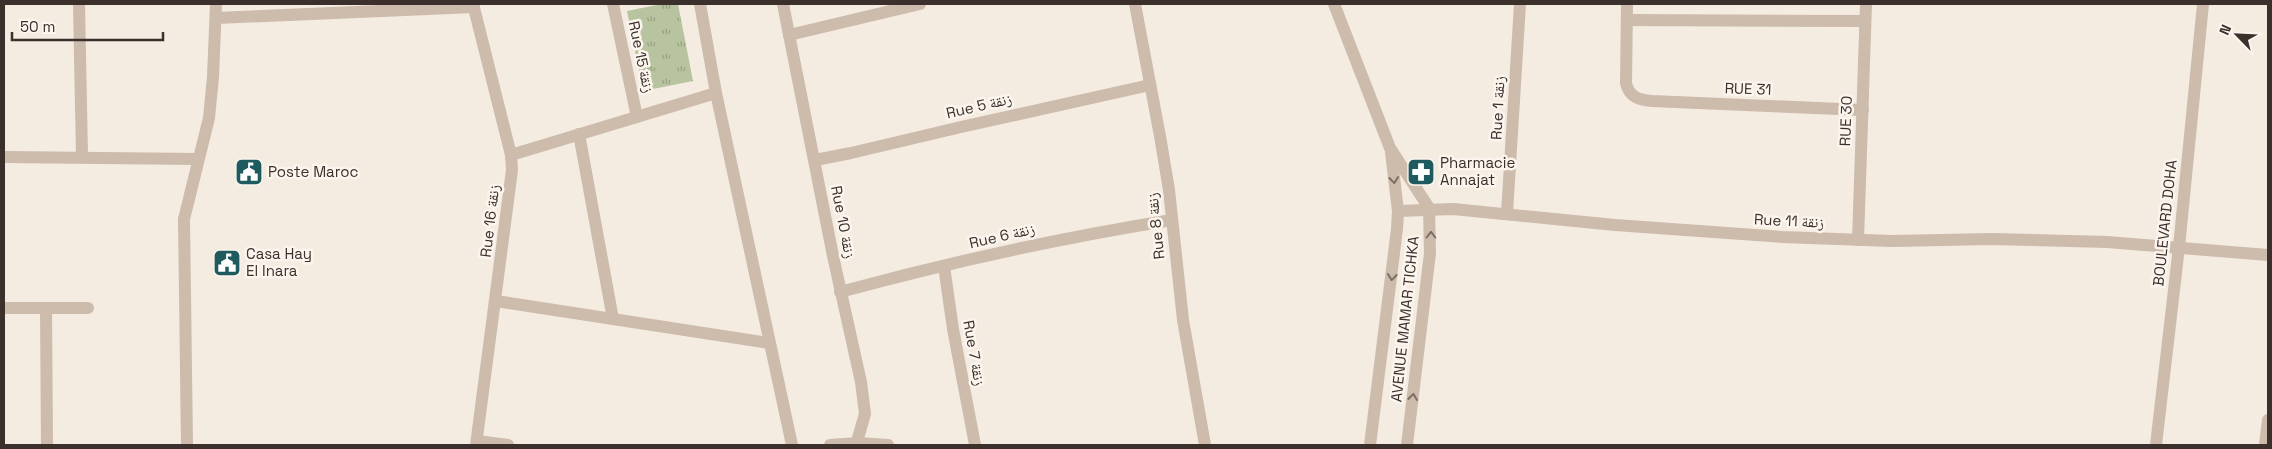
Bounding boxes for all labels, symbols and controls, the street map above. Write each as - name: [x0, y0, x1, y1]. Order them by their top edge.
- scale bar: [12, 10, 164, 42]
- north arrow: [2212, 10, 2262, 60]
- text: 50 m: [20, 17, 55, 36]
- street label: Rue 15 زنقة: [625, 19, 658, 95]
- text: N: [2215, 22, 2235, 38]
- street label: Rue 1 زنقة: [1486, 75, 1509, 140]
- street label: RUE 31: [1724, 78, 1772, 99]
- street label: Rue 5 زنقة: [944, 89, 1014, 122]
- street label: RUE 30: [1835, 95, 1856, 147]
- place label: Pharmacie Annajat: [1440, 153, 1515, 189]
- public building icon: Poste Maroc: [234, 157, 264, 187]
- pharmacy icon: Pharmacie Annajat: [1406, 157, 1436, 187]
- street label: BOULEVARD DOHA: [2148, 158, 2181, 287]
- place label: Poste Maroc: [268, 162, 358, 181]
- one-way arrow: [1388, 176, 1399, 184]
- street label: Rue 16 زنقة: [476, 183, 503, 258]
- street label: Rue 10 زنقة: [827, 184, 860, 260]
- street label: Rue 8 زنقة: [1143, 191, 1168, 260]
- street label: Rue 11 زنقة: [1753, 209, 1825, 232]
- street label: Rue 6 زنقة: [967, 219, 1037, 252]
- one-way arrow: [1426, 231, 1436, 239]
- street label: AVENUE MAMAR TICHKA: [1386, 234, 1423, 403]
- place label: Casa Hay El Inara: [246, 244, 312, 280]
- public building icon: Casa Hay El Inara: [212, 248, 242, 278]
- one-way arrow: [1387, 273, 1398, 281]
- street label: Rue 7 زنقة: [959, 319, 990, 387]
- one-way arrow: [1407, 393, 1418, 401]

